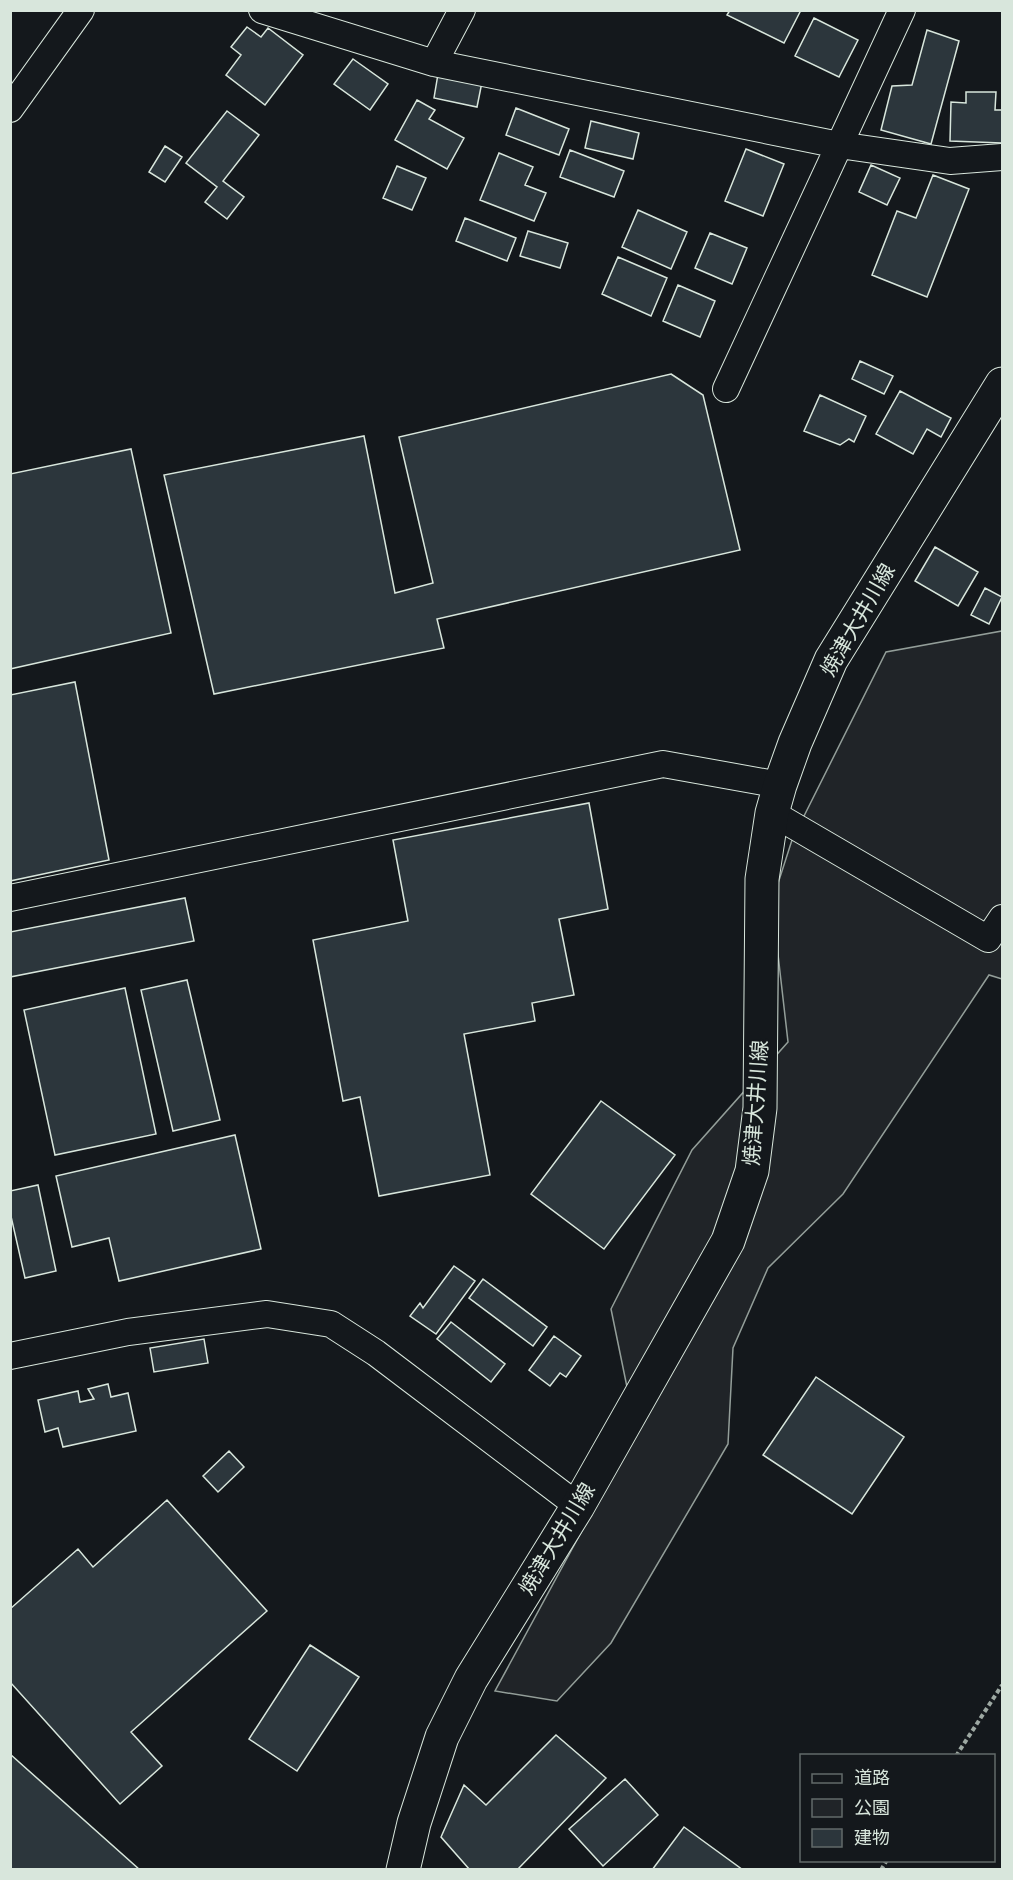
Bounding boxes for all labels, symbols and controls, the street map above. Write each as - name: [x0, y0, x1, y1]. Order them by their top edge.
- street label: 焼津大井川線: [814, 558, 901, 681]
- street label: 焼津大井川線: [737, 1039, 773, 1167]
- street label: 焼津大井川線: [512, 1477, 601, 1600]
- legend: [800, 1754, 995, 1862]
- text: 道路: [854, 1765, 890, 1789]
- text: 公園: [854, 1795, 890, 1819]
- text: 建物: [854, 1825, 890, 1849]

